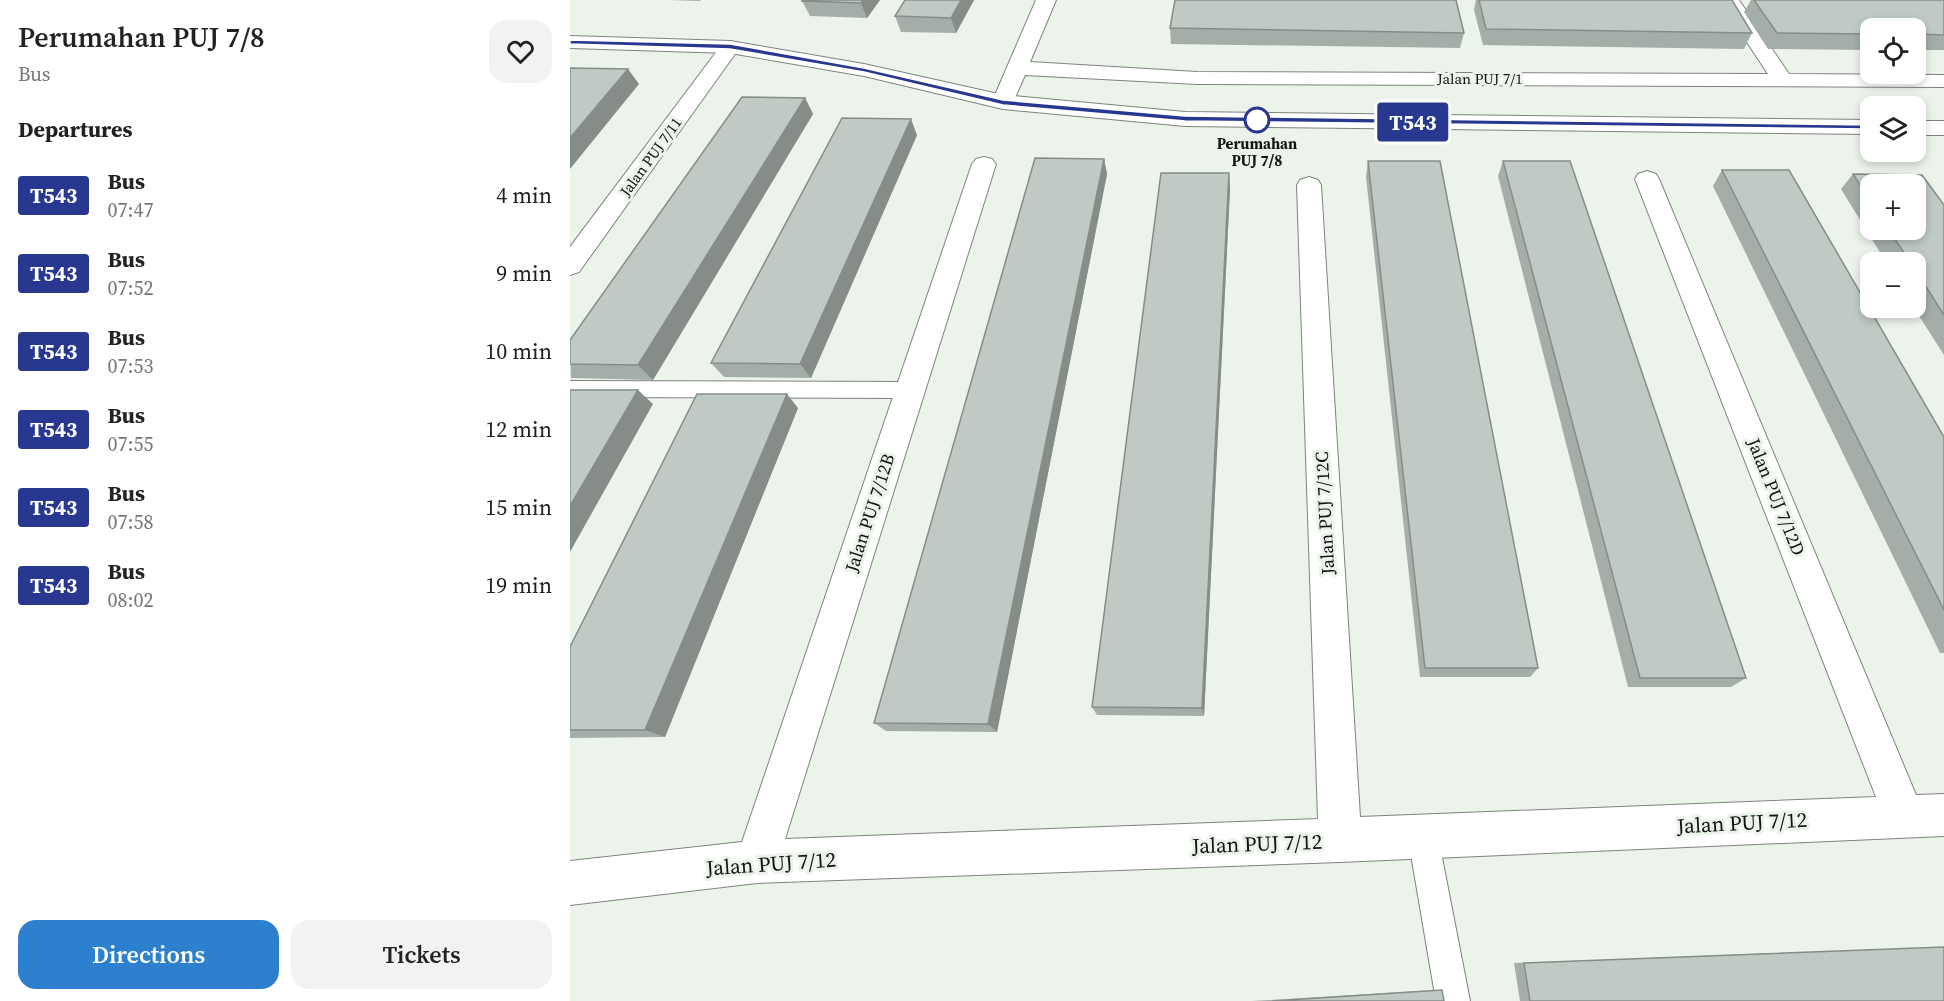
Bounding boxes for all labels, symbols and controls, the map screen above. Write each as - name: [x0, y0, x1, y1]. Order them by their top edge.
- text: Perumahan PUJ 7/8: [18, 18, 265, 56]
- map controls: [1860, 18, 1926, 318]
- button: locate: [1860, 18, 1926, 84]
- button: heart: [489, 20, 552, 83]
- text: Bus: [18, 60, 51, 88]
- street label: Jalan PUJ 7/1: [1436, 68, 1523, 89]
- button: layers: [1860, 96, 1926, 162]
- line badge: T543: [1371, 102, 1455, 142]
- marker: Perumahan PUJ 7/8: [1244, 107, 1270, 133]
- text: T543: [1389, 108, 1437, 137]
- street label: Jalan PUJ 7/11: [614, 113, 686, 201]
- text: Departures: [18, 114, 132, 144]
- place label: Perumahan PUJ 7/8: [1217, 133, 1297, 171]
- text: Bus: [107, 166, 145, 196]
- button: +: [1860, 174, 1926, 240]
- text: 4 min: [496, 180, 552, 210]
- text: T543: [30, 181, 77, 210]
- text: 07:47: [107, 196, 153, 224]
- text: Bus: [107, 244, 145, 274]
- button: −: [1860, 252, 1926, 318]
- text: 9 min: [496, 258, 552, 288]
- text: T543: [30, 259, 77, 288]
- text: 07:52: [107, 274, 153, 302]
- text: Bus: [107, 322, 145, 352]
- text: 10 min: [485, 336, 552, 366]
- text: T543: [30, 337, 77, 366]
- text: 07:53: [107, 352, 153, 380]
- text: Bus: [107, 400, 145, 430]
- text: 12 min: [485, 414, 552, 444]
- text: T543: [30, 415, 77, 444]
- text: 07:55: [107, 430, 153, 458]
- street label: Jalan PUJ 7/12D: [1741, 433, 1811, 559]
- street label: Jalan PUJ 7/12B: [838, 450, 900, 576]
- street label: Jalan PUJ 7/12C: [1309, 451, 1340, 576]
- text: Bus: [107, 478, 145, 508]
- text: 15 min: [485, 492, 552, 522]
- text: T543: [30, 493, 77, 522]
- text: 07:58: [107, 508, 153, 536]
- text: Bus: [107, 556, 145, 586]
- text: 19 min: [485, 570, 552, 600]
- text: T543: [30, 571, 77, 600]
- text: 08:02: [107, 586, 153, 614]
- street label: Jalan PUJ 7/12: [1675, 805, 1808, 840]
- street label: Jalan PUJ 7/12: [1190, 827, 1323, 860]
- street label: Jalan PUJ 7/12: [704, 844, 837, 883]
- button: Directions: [18, 920, 279, 989]
- button: Tickets: [291, 920, 552, 989]

